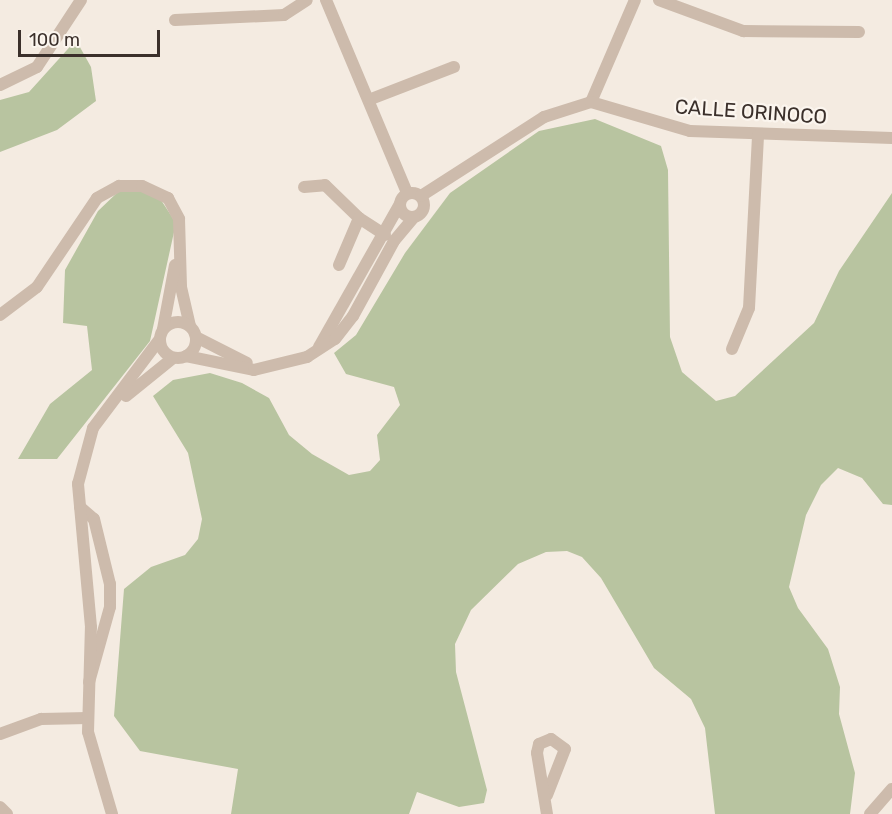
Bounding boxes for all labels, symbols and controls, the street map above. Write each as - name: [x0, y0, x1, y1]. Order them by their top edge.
- scale bar: [21, 18, 164, 56]
- text: 100 m: [29, 29, 80, 51]
- street label: CALLE ORINOCO: [674, 95, 828, 129]

